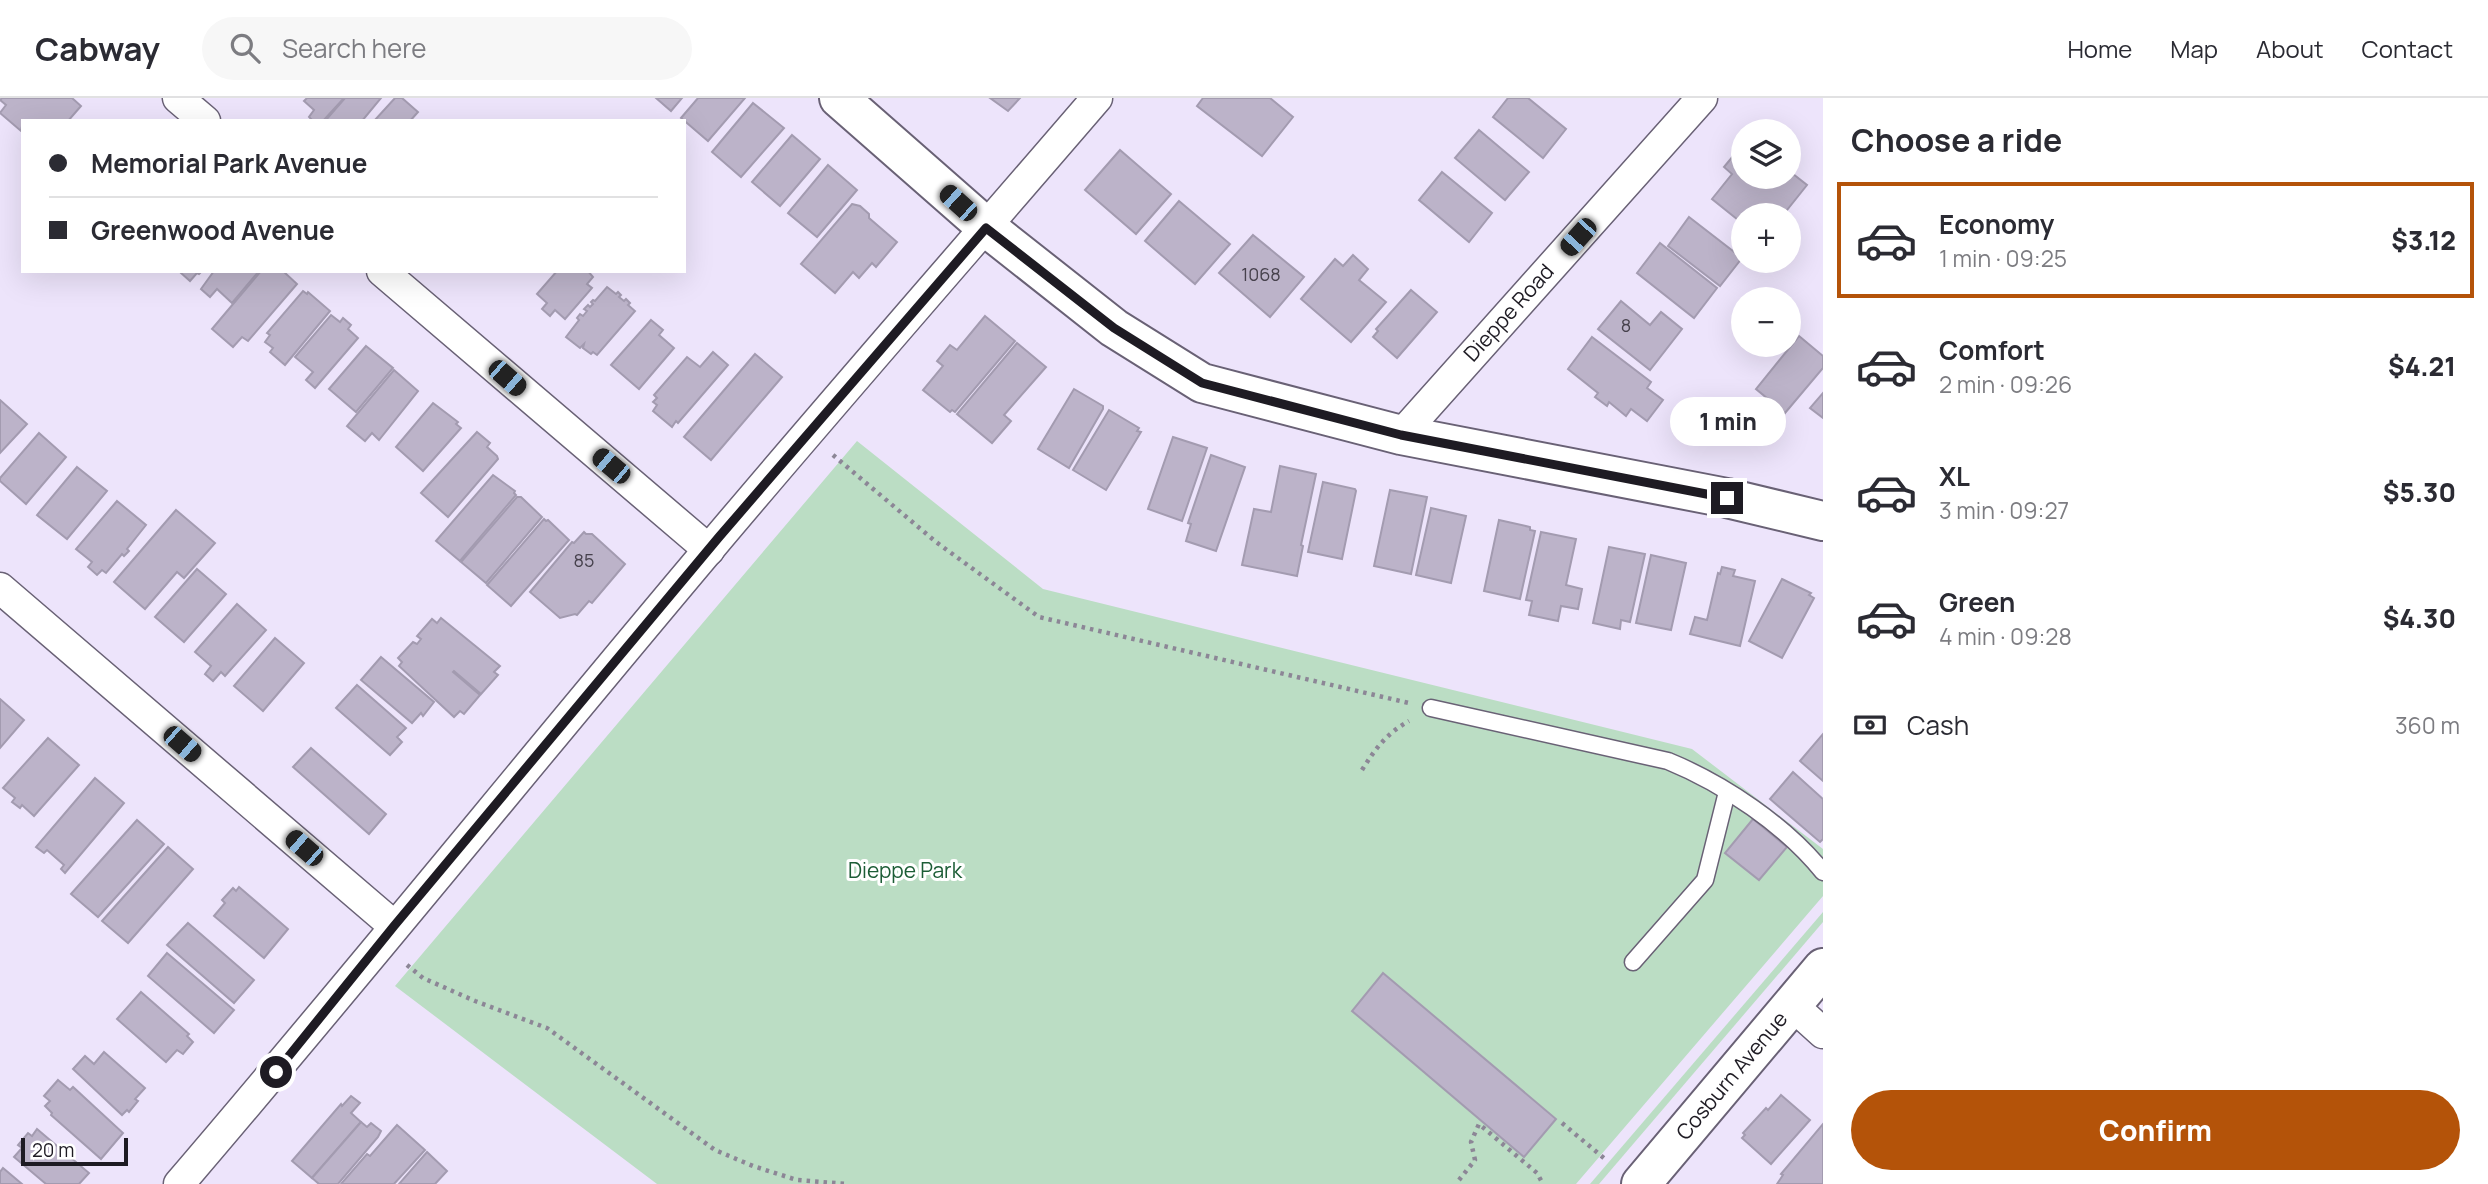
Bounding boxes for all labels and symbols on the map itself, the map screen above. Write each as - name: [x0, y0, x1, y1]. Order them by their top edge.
- car: [936, 181, 981, 225]
- car: [1557, 214, 1600, 260]
- street label: Dieppe Road: [1457, 258, 1560, 367]
- house number: 1068: [1241, 262, 1281, 286]
- house number: 8: [1621, 313, 1631, 337]
- car: [485, 356, 530, 400]
- callout: 1 min: [1669, 396, 1785, 446]
- car: [589, 444, 634, 488]
- route end: [1711, 482, 1743, 514]
- house number: 85: [574, 548, 594, 572]
- car: [160, 722, 205, 766]
- car: [282, 826, 327, 870]
- park label: Dieppe Park: [848, 856, 963, 884]
- street label: Cosburn Avenue: [1669, 1005, 1793, 1145]
- route start: [260, 1056, 292, 1088]
- scale bar: [21, 1135, 128, 1167]

